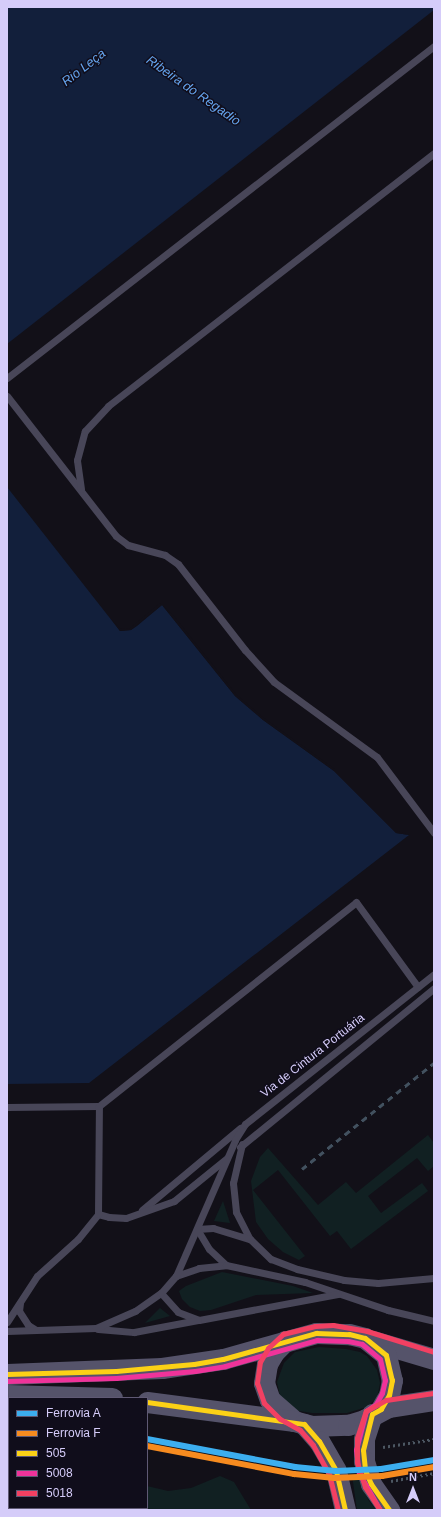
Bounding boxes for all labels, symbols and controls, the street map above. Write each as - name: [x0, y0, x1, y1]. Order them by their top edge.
- water label: Rio Leça: [59, 46, 109, 90]
- water label: Ribeira do Regadio: [143, 53, 243, 129]
- street label: Via de Cintura Portuária: [258, 1011, 368, 1101]
- legend: [8, 1397, 148, 1509]
- text: Ferrovia A: [46, 1406, 101, 1420]
- text: Ferrovia F: [46, 1426, 101, 1440]
- text: 505: [46, 1446, 66, 1460]
- text: 5008: [46, 1466, 73, 1480]
- north arrow: [393, 1469, 433, 1509]
- text: N: [409, 1471, 417, 1483]
- text: 5018: [46, 1486, 73, 1500]

